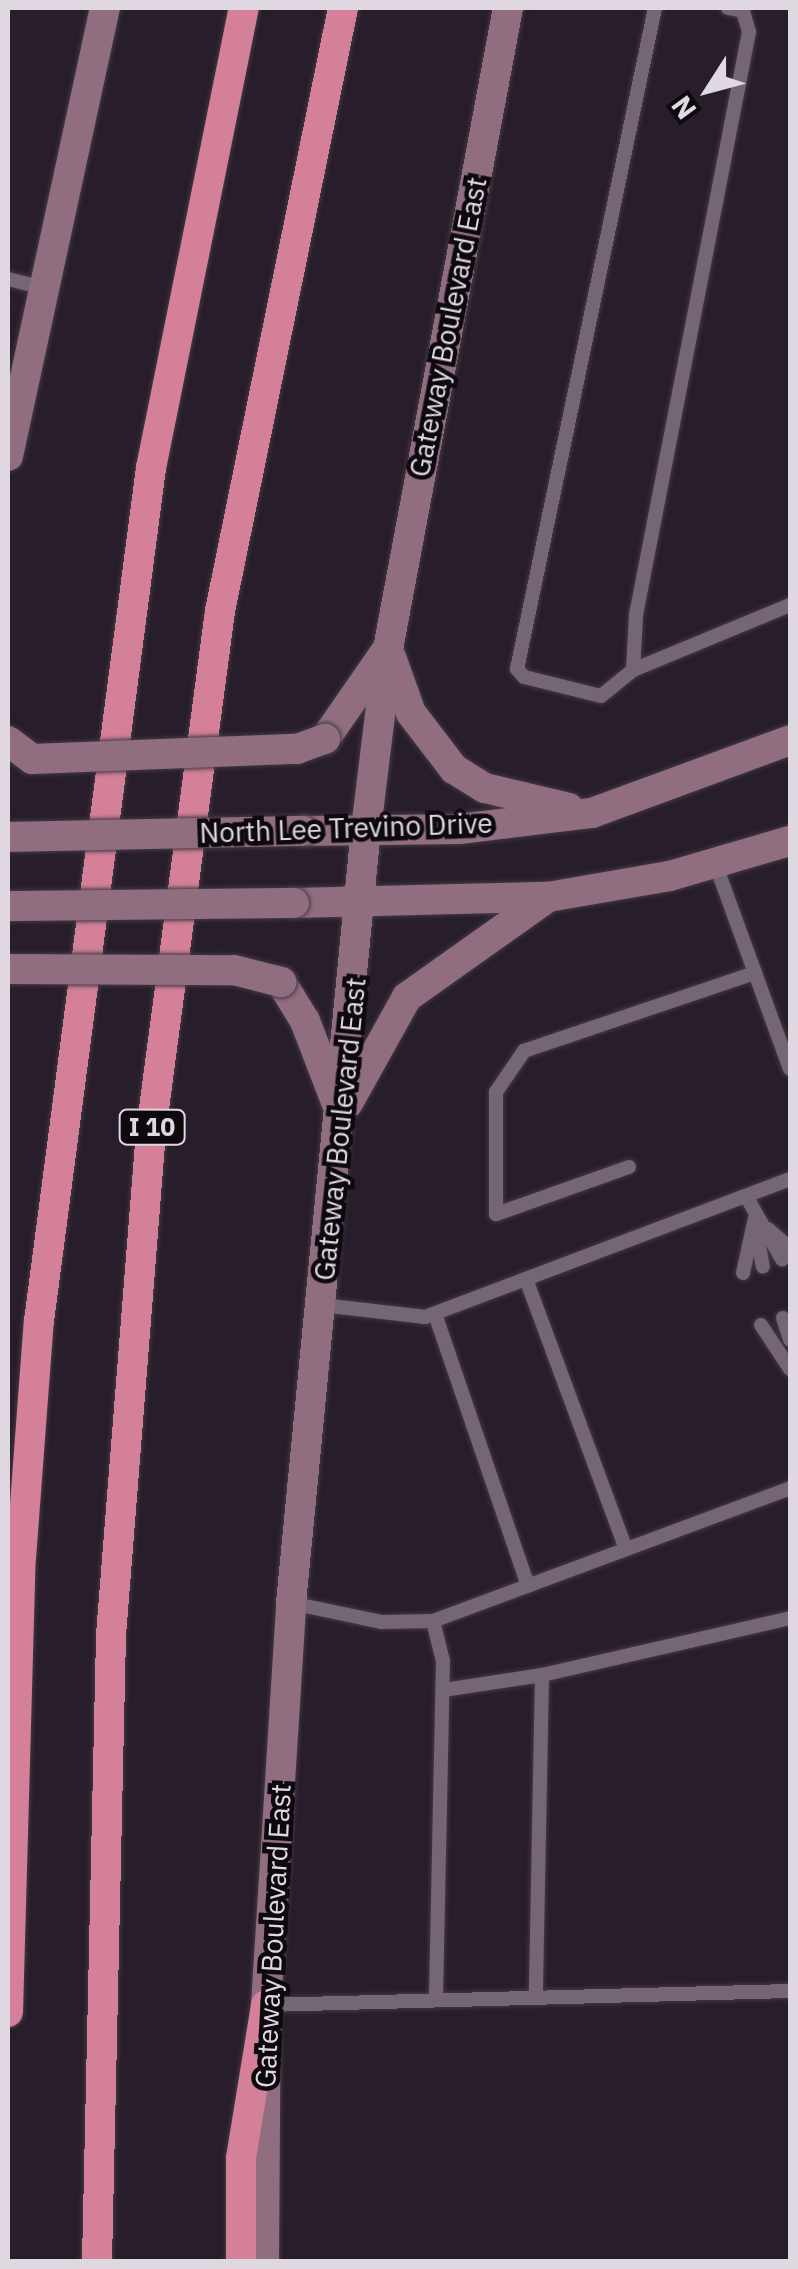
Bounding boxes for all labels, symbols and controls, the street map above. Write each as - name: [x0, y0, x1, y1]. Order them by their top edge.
- north arrow: [658, 40, 758, 140]
- text: N: [662, 89, 704, 127]
- street label: Gateway Boulevard East: [402, 174, 494, 480]
- street label: North Lee Trevino Drive: [199, 806, 493, 850]
- street label: Gateway Boulevard East: [307, 976, 373, 1282]
- road number: I 10: [117, 1107, 187, 1147]
- street label: Gateway Boulevard East: [248, 1783, 298, 2089]

